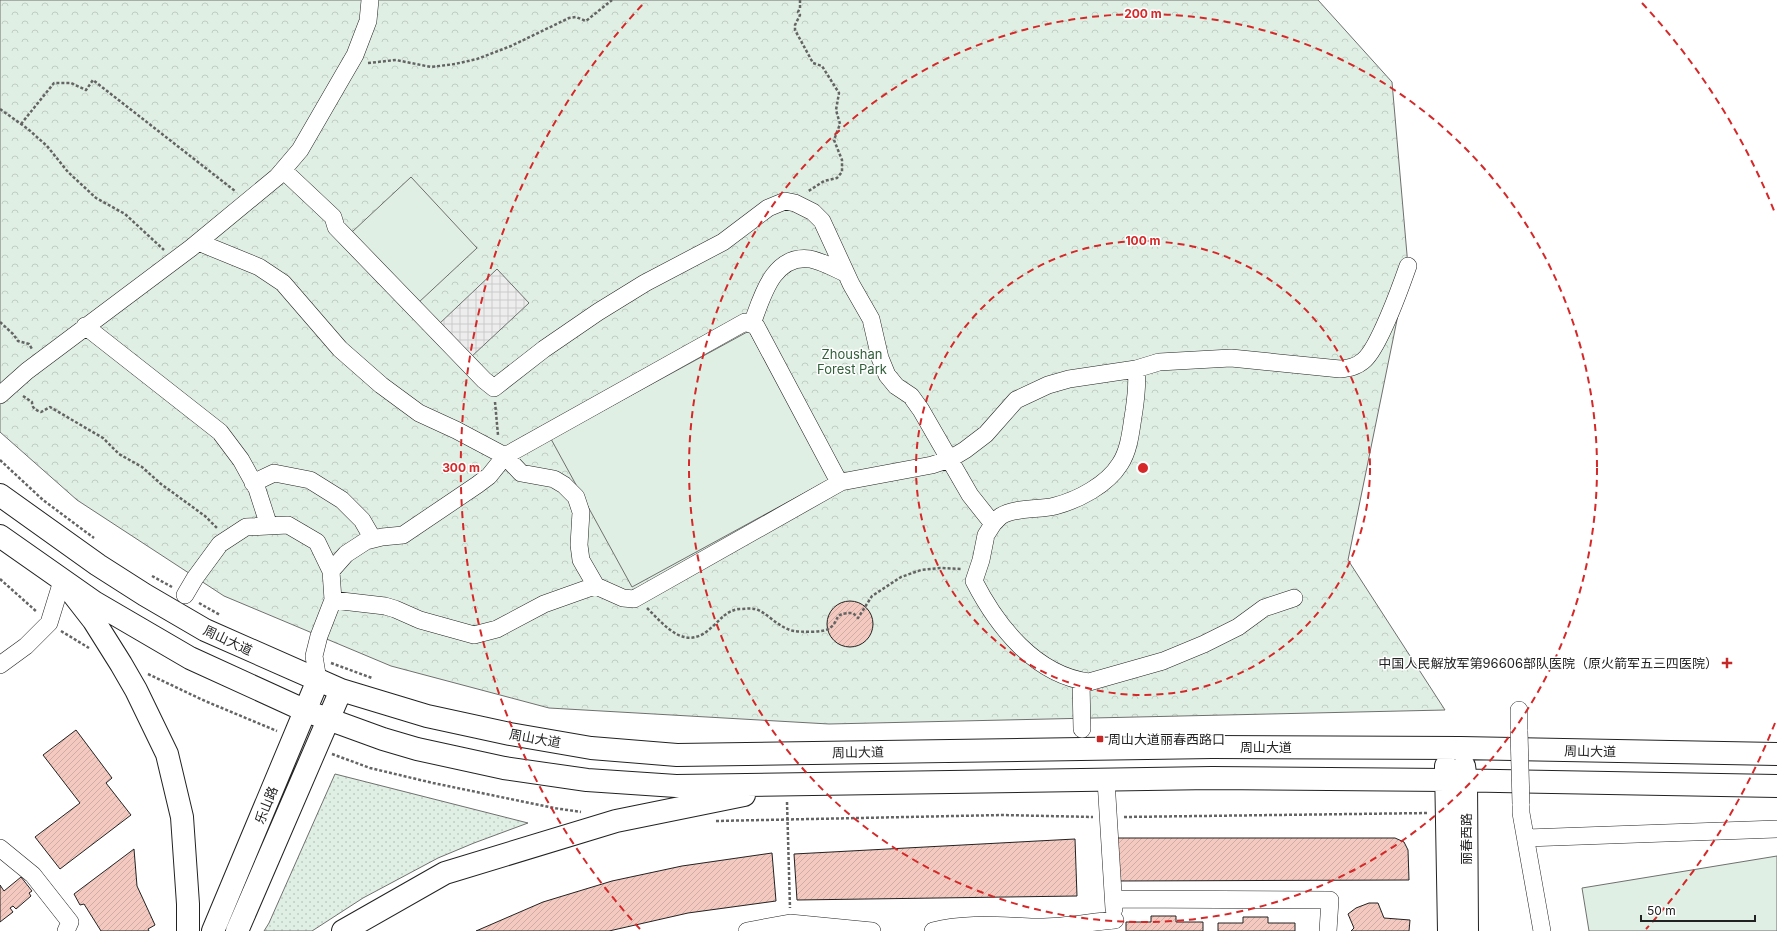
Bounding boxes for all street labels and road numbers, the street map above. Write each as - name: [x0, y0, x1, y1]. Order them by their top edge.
- street label: 周山大道: [201, 622, 255, 658]
- street label: 周山大道: [508, 726, 562, 750]
- street label: 周山大道: [1240, 739, 1292, 755]
- street label: 周山大道: [1564, 743, 1616, 759]
- street label: 周山大道: [832, 744, 884, 760]
- street label: 乐山路: [251, 784, 281, 826]
- street label: 丽春西路: [1458, 813, 1474, 865]

